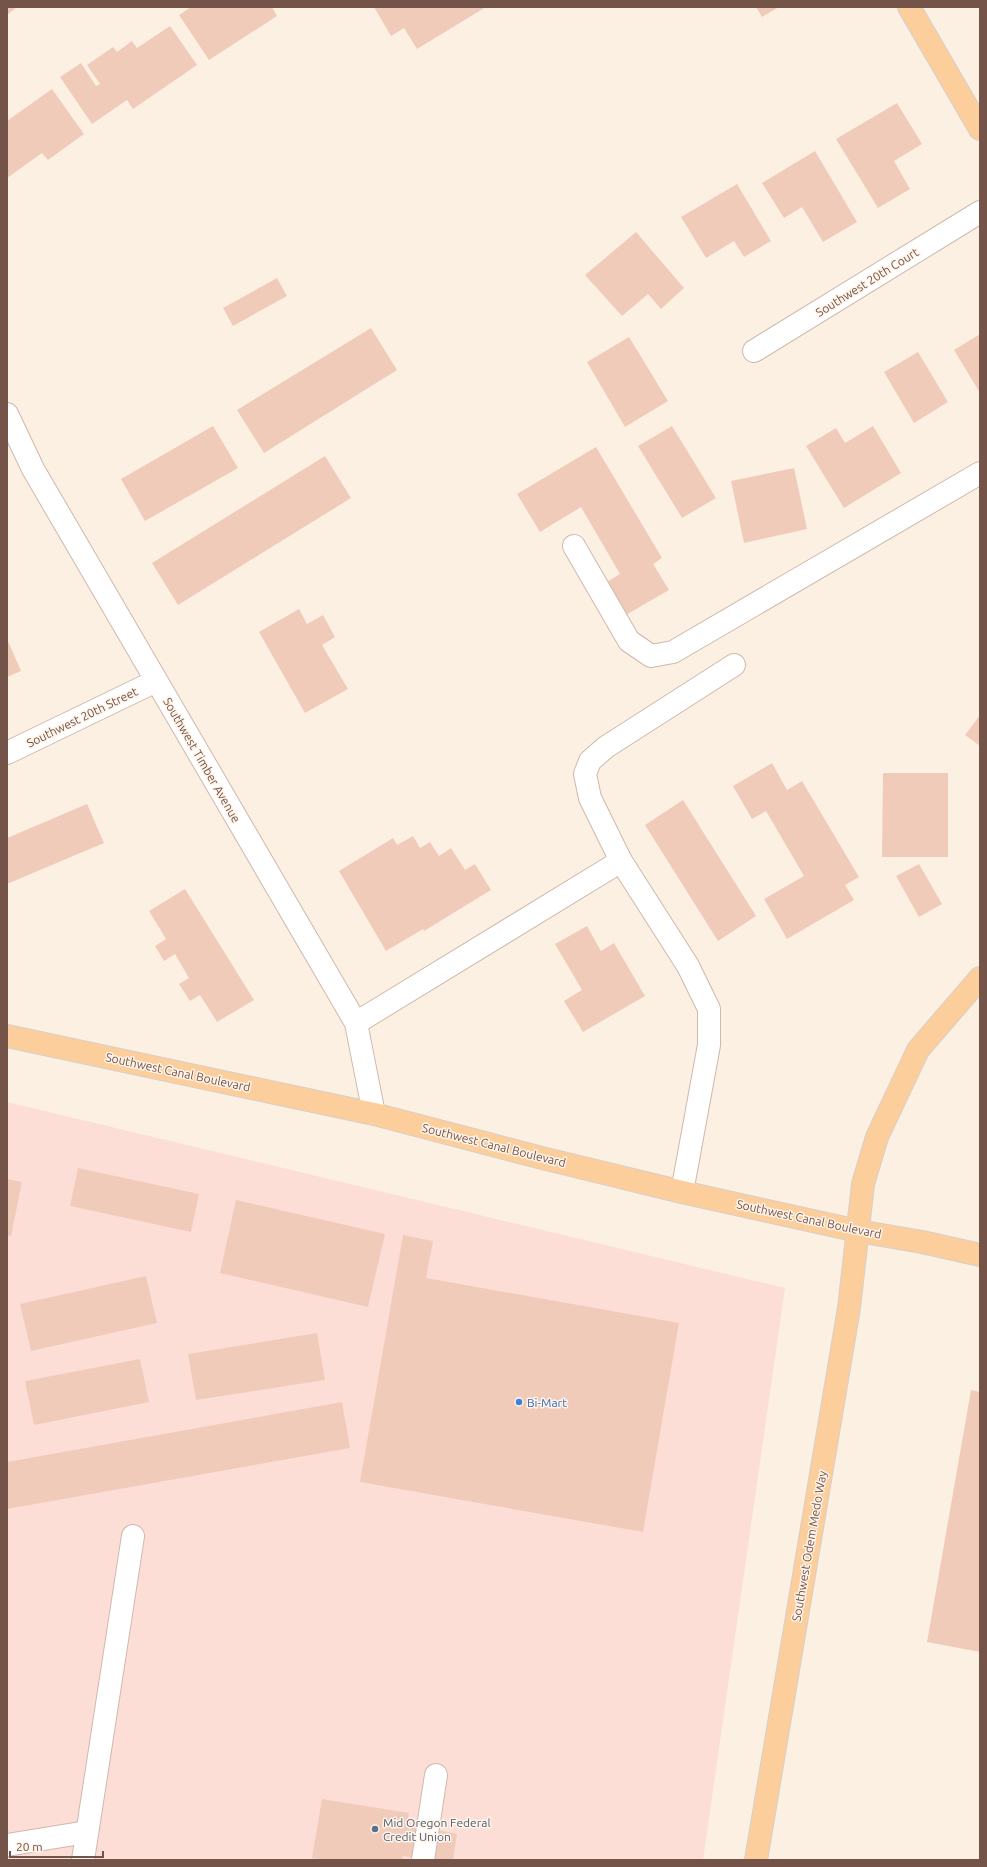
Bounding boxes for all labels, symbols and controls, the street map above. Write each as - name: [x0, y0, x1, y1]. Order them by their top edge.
- street label: Southwest 20th Court: [813, 245, 921, 319]
- street label: Southwest 20th Street: [24, 684, 140, 750]
- street label: Southwest Timber Avenue: [161, 695, 243, 825]
- street label: Southwest Canal Boulevard: [104, 1050, 252, 1094]
- street label: Southwest Canal Boulevard: [421, 1121, 567, 1169]
- street label: Southwest Canal Boulevard: [735, 1197, 883, 1241]
- place label: Bi-Mart: [527, 1396, 567, 1409]
- marker: Bi-Mart: [514, 1397, 524, 1407]
- street label: Southwest Odem Medo Way: [789, 1469, 829, 1622]
- place label: Mid Oregon Federal Credit Union: [383, 1816, 491, 1843]
- marker: Mid Oregon Federal Credit Union: [370, 1824, 380, 1834]
- scale bar: [10, 1833, 103, 1859]
- text: 20 m: [16, 1840, 43, 1853]

